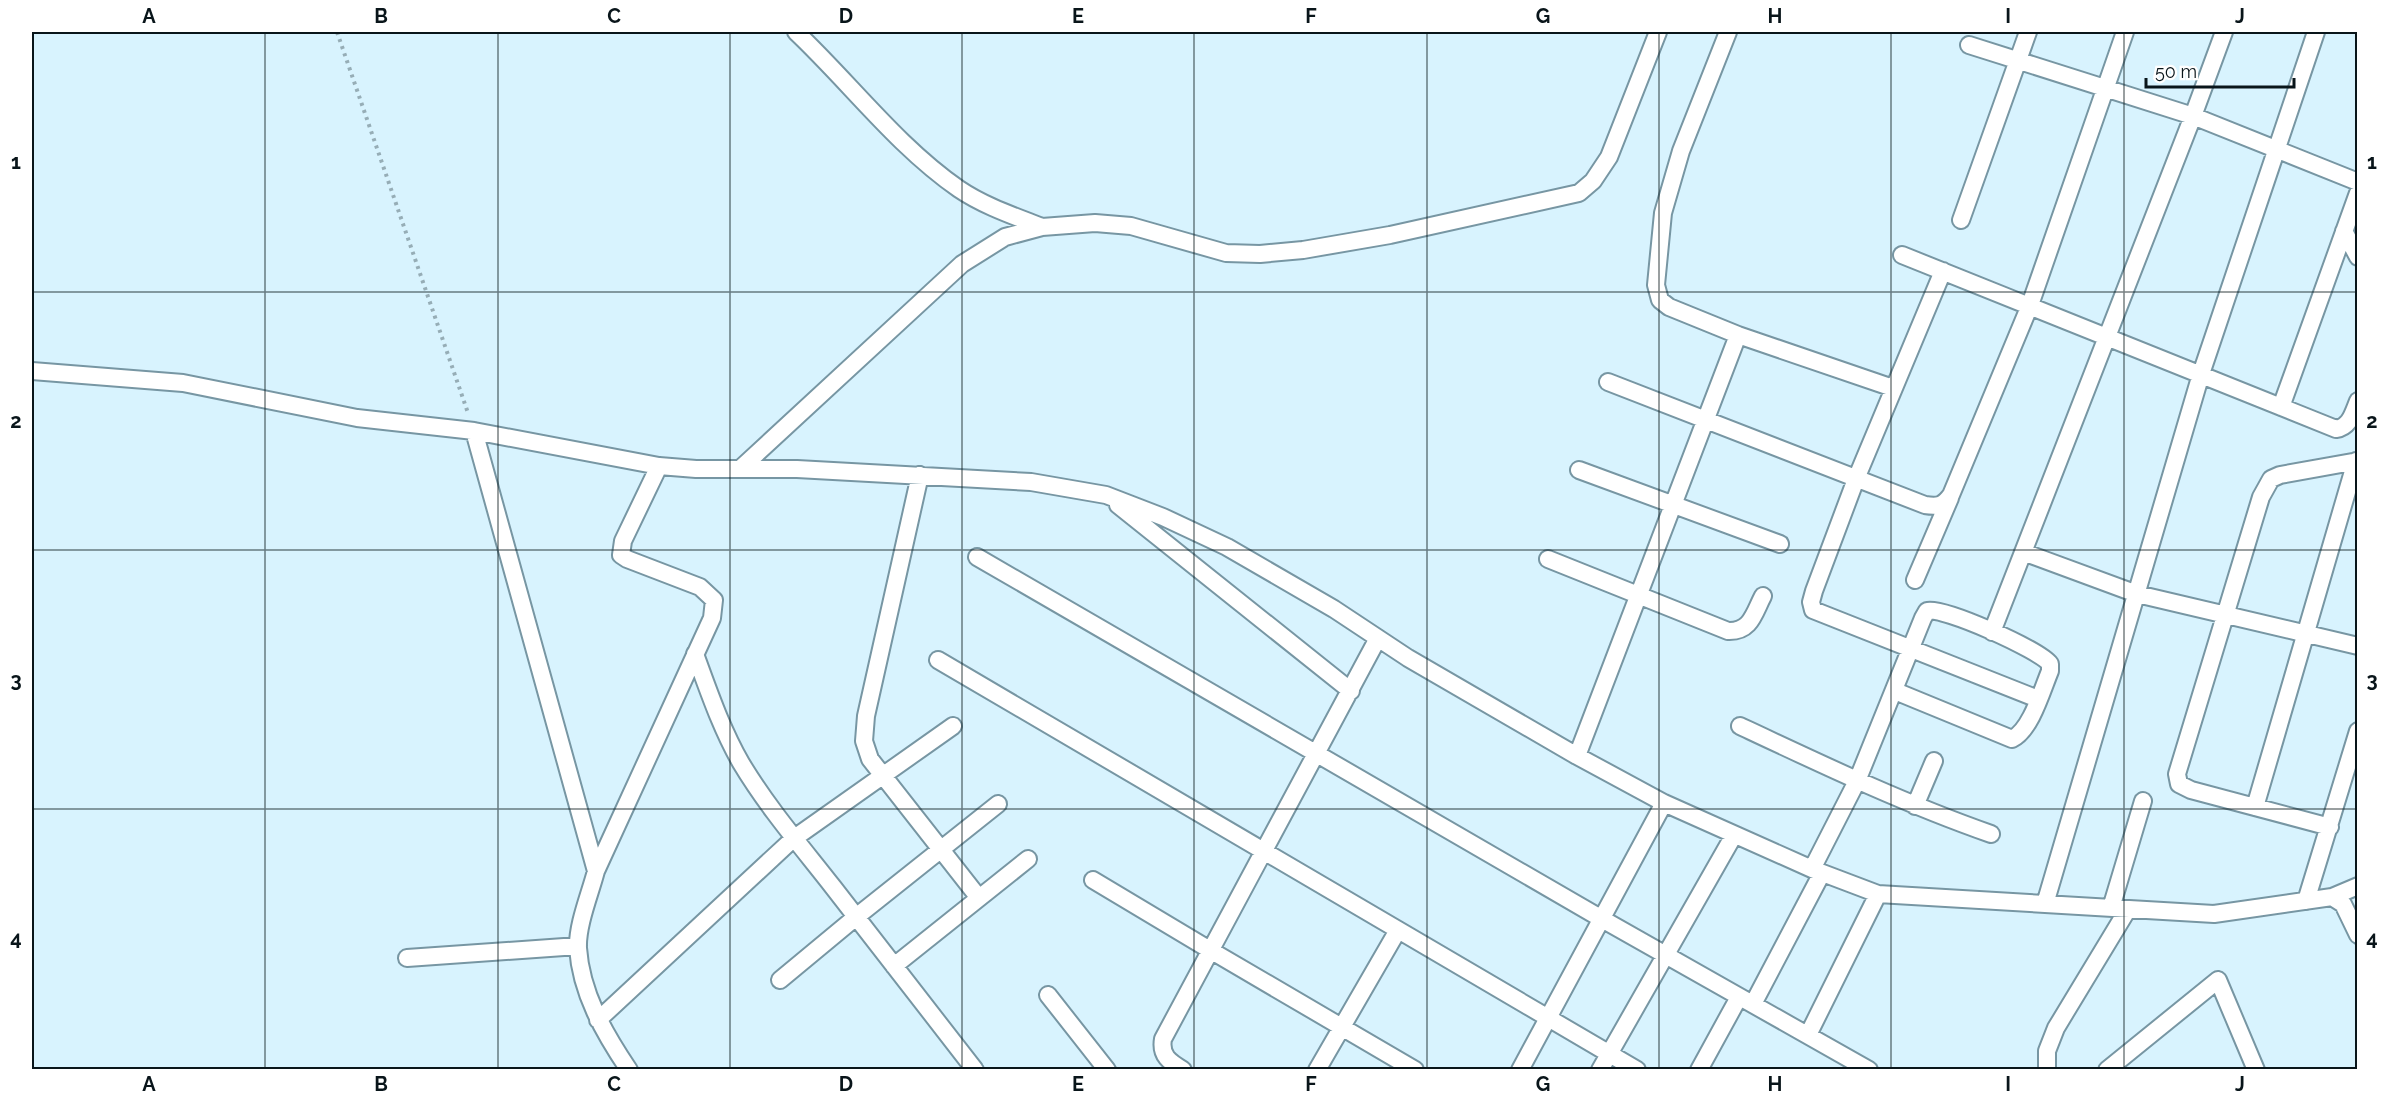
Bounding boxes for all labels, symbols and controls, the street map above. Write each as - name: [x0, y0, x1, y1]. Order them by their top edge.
- text: A: [142, 4, 156, 28]
- text: B: [374, 4, 388, 28]
- text: C: [607, 4, 621, 28]
- text: D: [839, 4, 853, 28]
- text: E: [1072, 4, 1084, 28]
- text: F: [1305, 4, 1317, 28]
- text: G: [1536, 4, 1550, 28]
- text: H: [1768, 4, 1782, 28]
- text: I: [2005, 4, 2011, 28]
- text: J: [2235, 4, 2245, 28]
- scale bar: [2146, 51, 2294, 89]
- text: 50 m: [2155, 61, 2197, 82]
- text: 1: [11, 150, 21, 174]
- text: 1: [2367, 150, 2377, 174]
- text: 2: [10, 409, 22, 433]
- text: 2: [2366, 409, 2378, 433]
- text: 3: [10, 668, 22, 692]
- text: 3: [2366, 668, 2378, 692]
- text: 4: [10, 926, 22, 950]
- text: 4: [2366, 926, 2378, 950]
- text: A: [142, 1072, 156, 1096]
- text: B: [374, 1072, 388, 1096]
- text: C: [607, 1072, 621, 1096]
- text: D: [839, 1072, 853, 1096]
- text: E: [1072, 1072, 1084, 1096]
- text: F: [1305, 1072, 1317, 1096]
- text: G: [1536, 1072, 1550, 1096]
- text: H: [1768, 1072, 1782, 1096]
- text: I: [2005, 1072, 2011, 1096]
- text: J: [2235, 1072, 2245, 1096]

